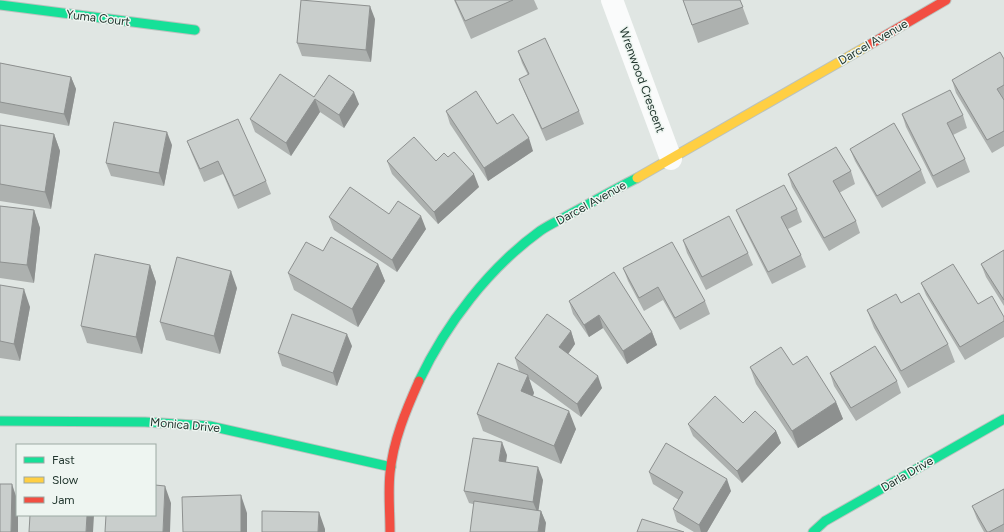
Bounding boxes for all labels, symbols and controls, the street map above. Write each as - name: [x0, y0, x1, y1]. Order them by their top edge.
- street label: Yuma Court: [65, 7, 131, 29]
- street label: Darcel Avenue: [836, 16, 911, 67]
- street label: Wrenwood Crescent: [616, 25, 668, 135]
- street label: Darcel Avenue: [554, 178, 629, 228]
- street label: Monica Drive: [150, 415, 221, 435]
- legend: [16, 444, 156, 516]
- text: Fast: [52, 453, 75, 467]
- street label: Darla Drive: [878, 453, 936, 495]
- text: Slow: [52, 473, 79, 487]
- text: Jam: [52, 493, 75, 507]

